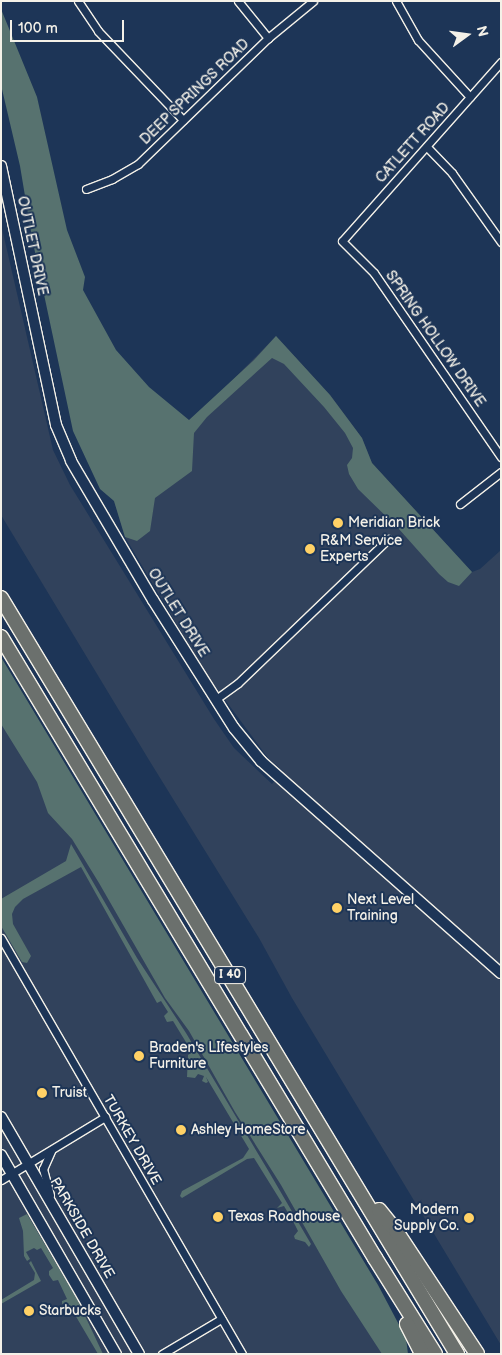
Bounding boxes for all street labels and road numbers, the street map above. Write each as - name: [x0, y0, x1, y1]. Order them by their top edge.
- street label: DEEP SPRINGS ROAD: [137, 36, 253, 148]
- street label: CATLETT ROAD: [373, 99, 453, 187]
- street label: OUTLET DRIVE: [13, 195, 51, 297]
- street label: SPRING HOLLOW DRIVE: [382, 268, 488, 410]
- street label: OUTLET DRIVE: [144, 566, 212, 660]
- road number: I 40: [214, 966, 246, 984]
- street label: TURKEY DRIVE: [99, 1092, 165, 1188]
- street label: PARKSIDE DRIVE: [46, 1175, 118, 1281]

